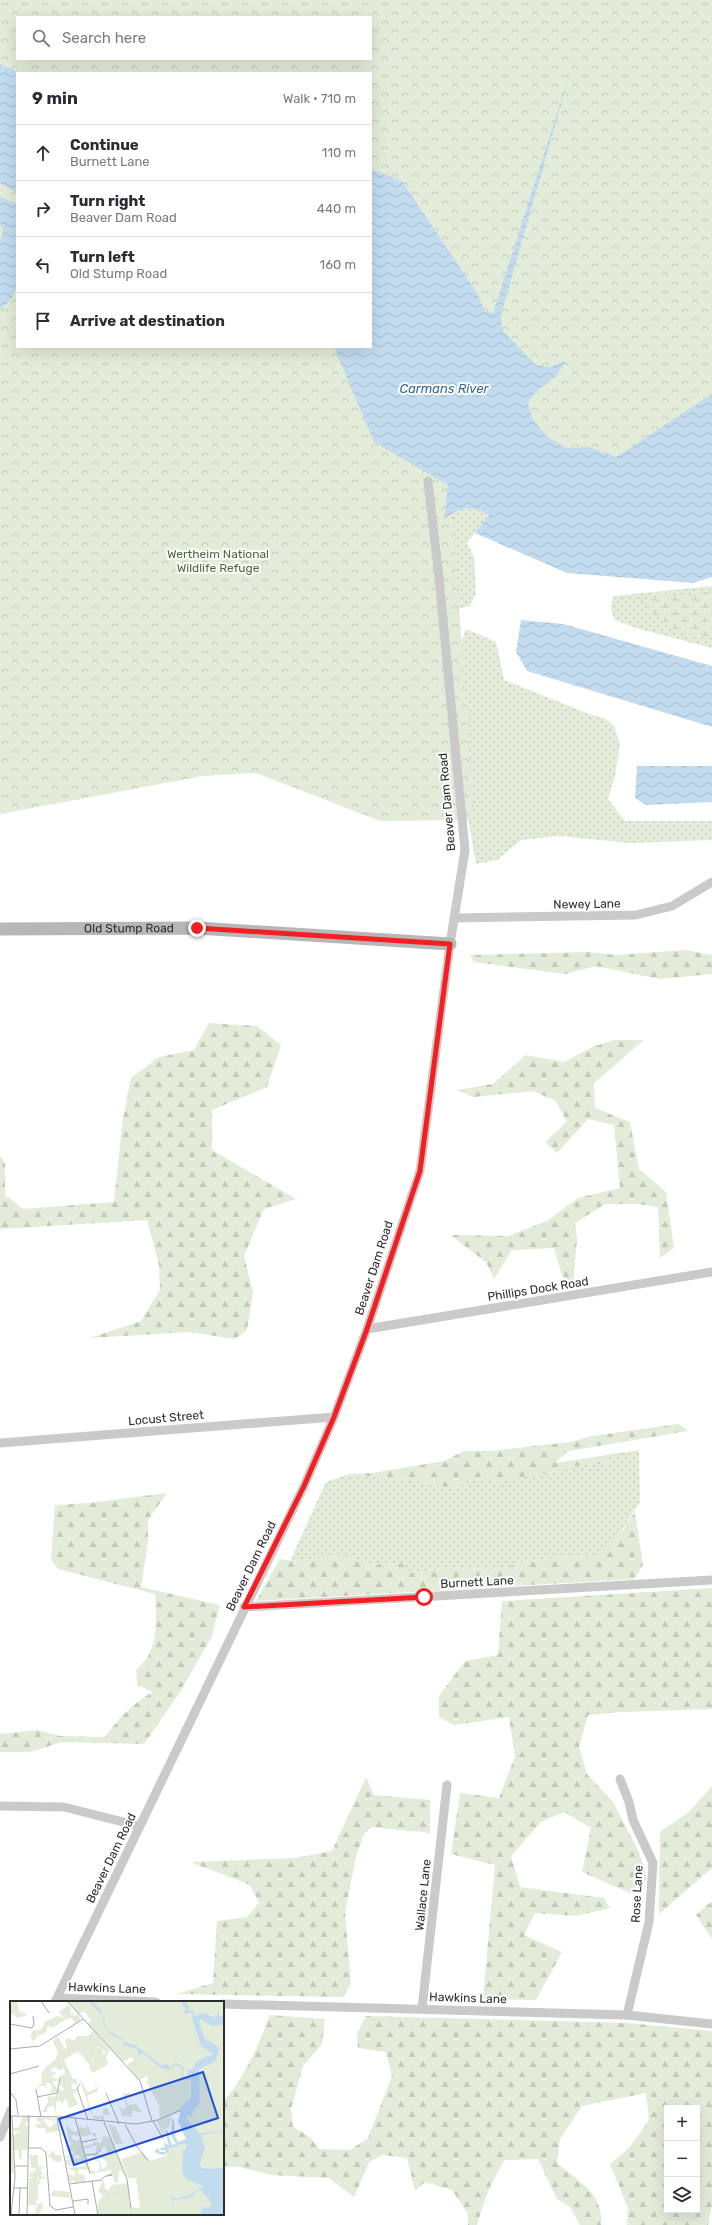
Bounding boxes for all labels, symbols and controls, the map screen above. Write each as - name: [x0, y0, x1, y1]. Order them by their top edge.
- search box: [16, 16, 372, 60]
- icon: search: [30, 27, 52, 49]
- text: Search here: [62, 29, 146, 47]
- text: 9 min: [32, 88, 78, 108]
- text: Walk · 710 m: [283, 91, 356, 106]
- text: Continue: [70, 136, 139, 154]
- icon: ahead: [32, 142, 54, 164]
- text: 110 m: [322, 145, 356, 160]
- text: Burnett Lane: [70, 154, 150, 169]
- text: Turn right: [70, 192, 145, 210]
- icon: right: [32, 198, 54, 220]
- text: 440 m: [317, 201, 356, 216]
- text: Beaver Dam Road: [70, 210, 177, 225]
- text: Turn left: [70, 248, 135, 266]
- icon: left: [32, 254, 54, 276]
- text: 160 m: [320, 257, 356, 272]
- text: Old Stump Road: [70, 266, 167, 281]
- icon: arrive: [32, 310, 54, 332]
- text: Arrive at destination: [70, 312, 225, 330]
- water label: Carmans River: [399, 381, 490, 396]
- park label: Wertheim National Wildlife Refuge: [167, 547, 269, 575]
- street label: Beaver Dam Road: [436, 752, 458, 852]
- street label: Newey Lane: [553, 896, 621, 912]
- route end: [188, 919, 206, 937]
- street label: Old Stump Road: [84, 921, 174, 936]
- street label: Beaver Dam Road: [352, 1219, 396, 1317]
- street label: Phillips Dock Road: [486, 1274, 590, 1304]
- street label: Locust Street: [128, 1408, 205, 1428]
- street label: Beaver Dam Road: [223, 1519, 279, 1613]
- street label: Burnett Lane: [440, 1573, 514, 1591]
- route start: [415, 1588, 433, 1606]
- street label: Beaver Dam Road: [83, 1811, 139, 1905]
- street label: Wallace Lane: [412, 1858, 434, 1932]
- street label: Rose Lane: [628, 1864, 646, 1923]
- street label: Hawkins Lane: [68, 1980, 146, 1996]
- street label: Hawkins Lane: [429, 1990, 507, 2006]
- inset map: [10, 2001, 224, 2215]
- map controls: [664, 2105, 700, 2213]
- button: +: [664, 2105, 700, 2141]
- button: −: [664, 2141, 700, 2177]
- button: layers: [664, 2177, 700, 2213]

